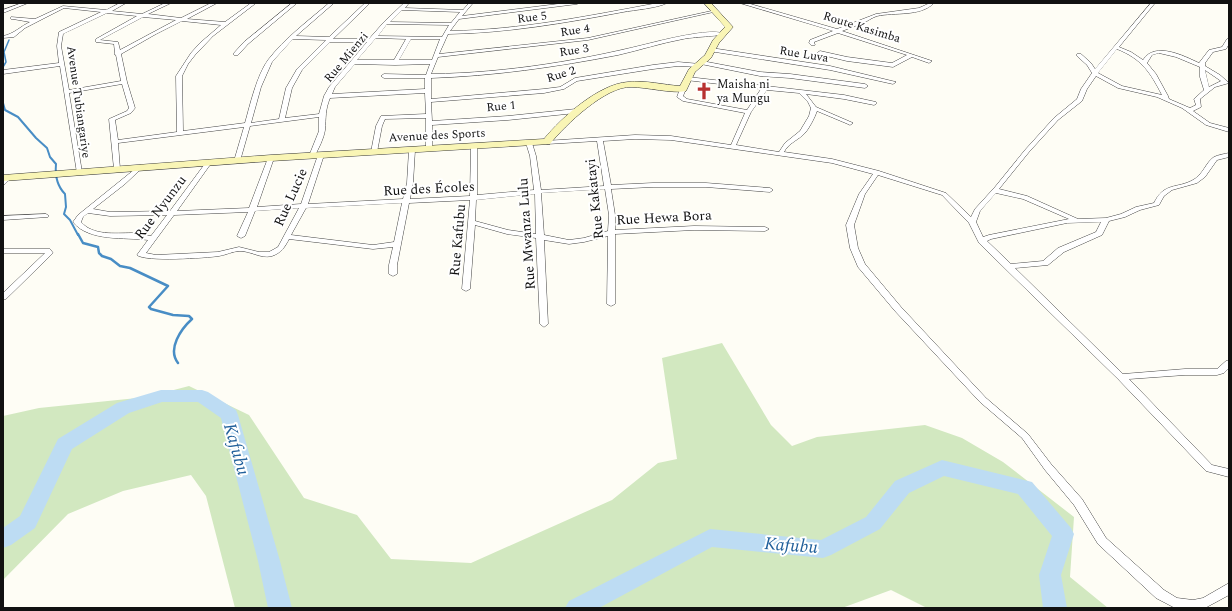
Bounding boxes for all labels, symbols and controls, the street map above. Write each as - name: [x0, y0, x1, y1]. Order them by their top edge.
- street label: Rue 5: [516, 6, 548, 29]
- street label: Route Kasimba: [821, 7, 903, 48]
- street label: Rue 4: [559, 19, 591, 42]
- street label: Rue Mienzi: [319, 28, 373, 87]
- street label: Rue 3: [558, 39, 590, 62]
- street label: Rue Luva: [778, 41, 830, 68]
- street label: Avenue Tubiangariye: [61, 45, 96, 160]
- street label: Rue 2: [544, 61, 578, 88]
- place label: Maisha ni ya Mungu: [716, 75, 770, 108]
- church icon: Maisha ni ya Mungu: [694, 81, 714, 101]
- street label: Rue 1: [486, 96, 517, 117]
- street label: Avenue des Sports: [388, 123, 486, 148]
- street label: Rue Kakatayi: [580, 157, 609, 240]
- street label: Rue Lucie: [268, 164, 313, 230]
- street label: Rue Nyunzu: [129, 171, 192, 244]
- street label: Rue des Écoles: [383, 176, 475, 201]
- street label: Rue Mwanza Lulu: [512, 177, 541, 291]
- street label: Rue Kafubu: [444, 203, 471, 277]
- street label: Rue Hewa Bora: [616, 204, 713, 230]
- water label: Kafubu: [216, 420, 257, 479]
- water label: Kafubu: [763, 530, 819, 561]

